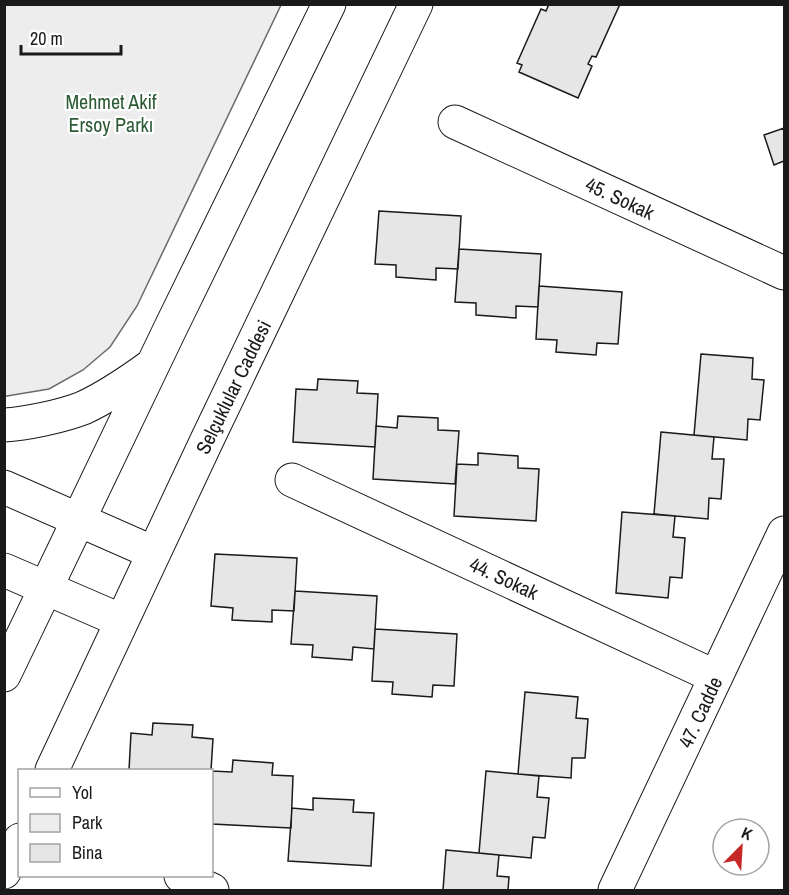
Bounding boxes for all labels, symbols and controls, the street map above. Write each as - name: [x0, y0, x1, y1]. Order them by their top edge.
- scale bar: [21, 18, 122, 56]
- text: 20 m: [30, 26, 63, 51]
- park label: Mehmet Akif Ersoy Parkı: [65, 88, 157, 138]
- street label: 45. Sokak: [581, 170, 659, 226]
- street label: Selçuklular Caddesi: [189, 316, 277, 458]
- street label: 44. Sokak: [465, 550, 543, 606]
- street label: 47. Cadde: [672, 672, 728, 752]
- legend: [18, 769, 213, 877]
- text: Yol: [72, 780, 92, 805]
- text: Park: [72, 810, 103, 835]
- north arrow: [711, 817, 771, 877]
- text: K: [738, 821, 756, 845]
- text: Bina: [72, 840, 102, 865]

